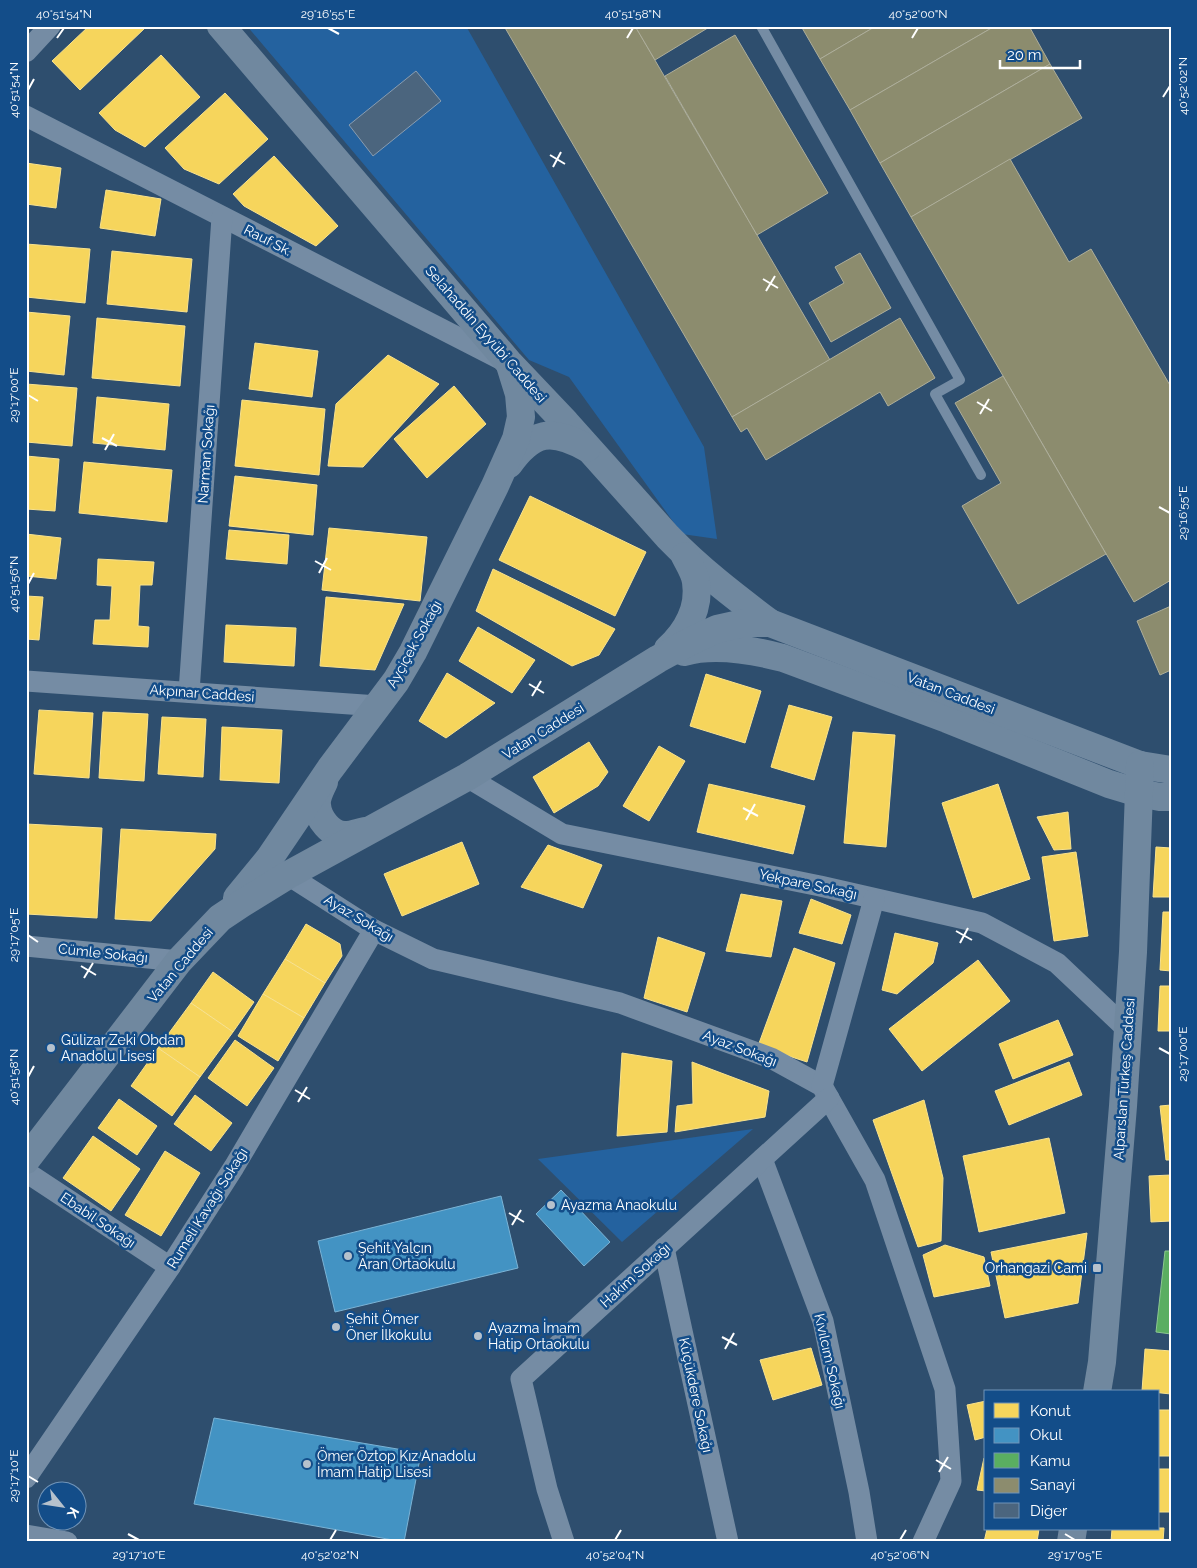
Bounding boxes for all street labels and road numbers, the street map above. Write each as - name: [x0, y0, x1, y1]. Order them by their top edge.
- street label: Rauf Sk.: [241, 221, 295, 259]
- street label: Selahaddin Eyyübi Caddesi: [422, 262, 550, 406]
- street label: Narman Sokağı: [195, 404, 217, 504]
- street label: Ayçiçek Sokağı: [383, 598, 445, 690]
- street label: Vatan Caddesi: [905, 669, 997, 717]
- street label: Akpınar Caddesi: [149, 681, 255, 705]
- street label: Vatan Caddesi: [499, 700, 587, 762]
- street label: Yekpare Sokağı: [758, 866, 858, 902]
- street label: Ayaz Sokağı: [321, 891, 397, 945]
- street label: Vatan Caddesi: [144, 924, 216, 1006]
- street label: Cümle Sokağı: [57, 940, 149, 966]
- street label: Alparslan Türkeş Caddesi: [1110, 997, 1138, 1161]
- street label: Ayaz Sokağı: [701, 1027, 779, 1069]
- street label: Rumeli Kavağı Sokağı: [163, 1145, 251, 1271]
- street label: Ebabil Sokağı: [57, 1189, 139, 1251]
- street label: Hakim Sokağı: [597, 1239, 673, 1311]
- street label: Kıvılcım Sokağı: [811, 1312, 849, 1410]
- street label: Küçükdere Sokağı: [676, 1336, 716, 1454]

